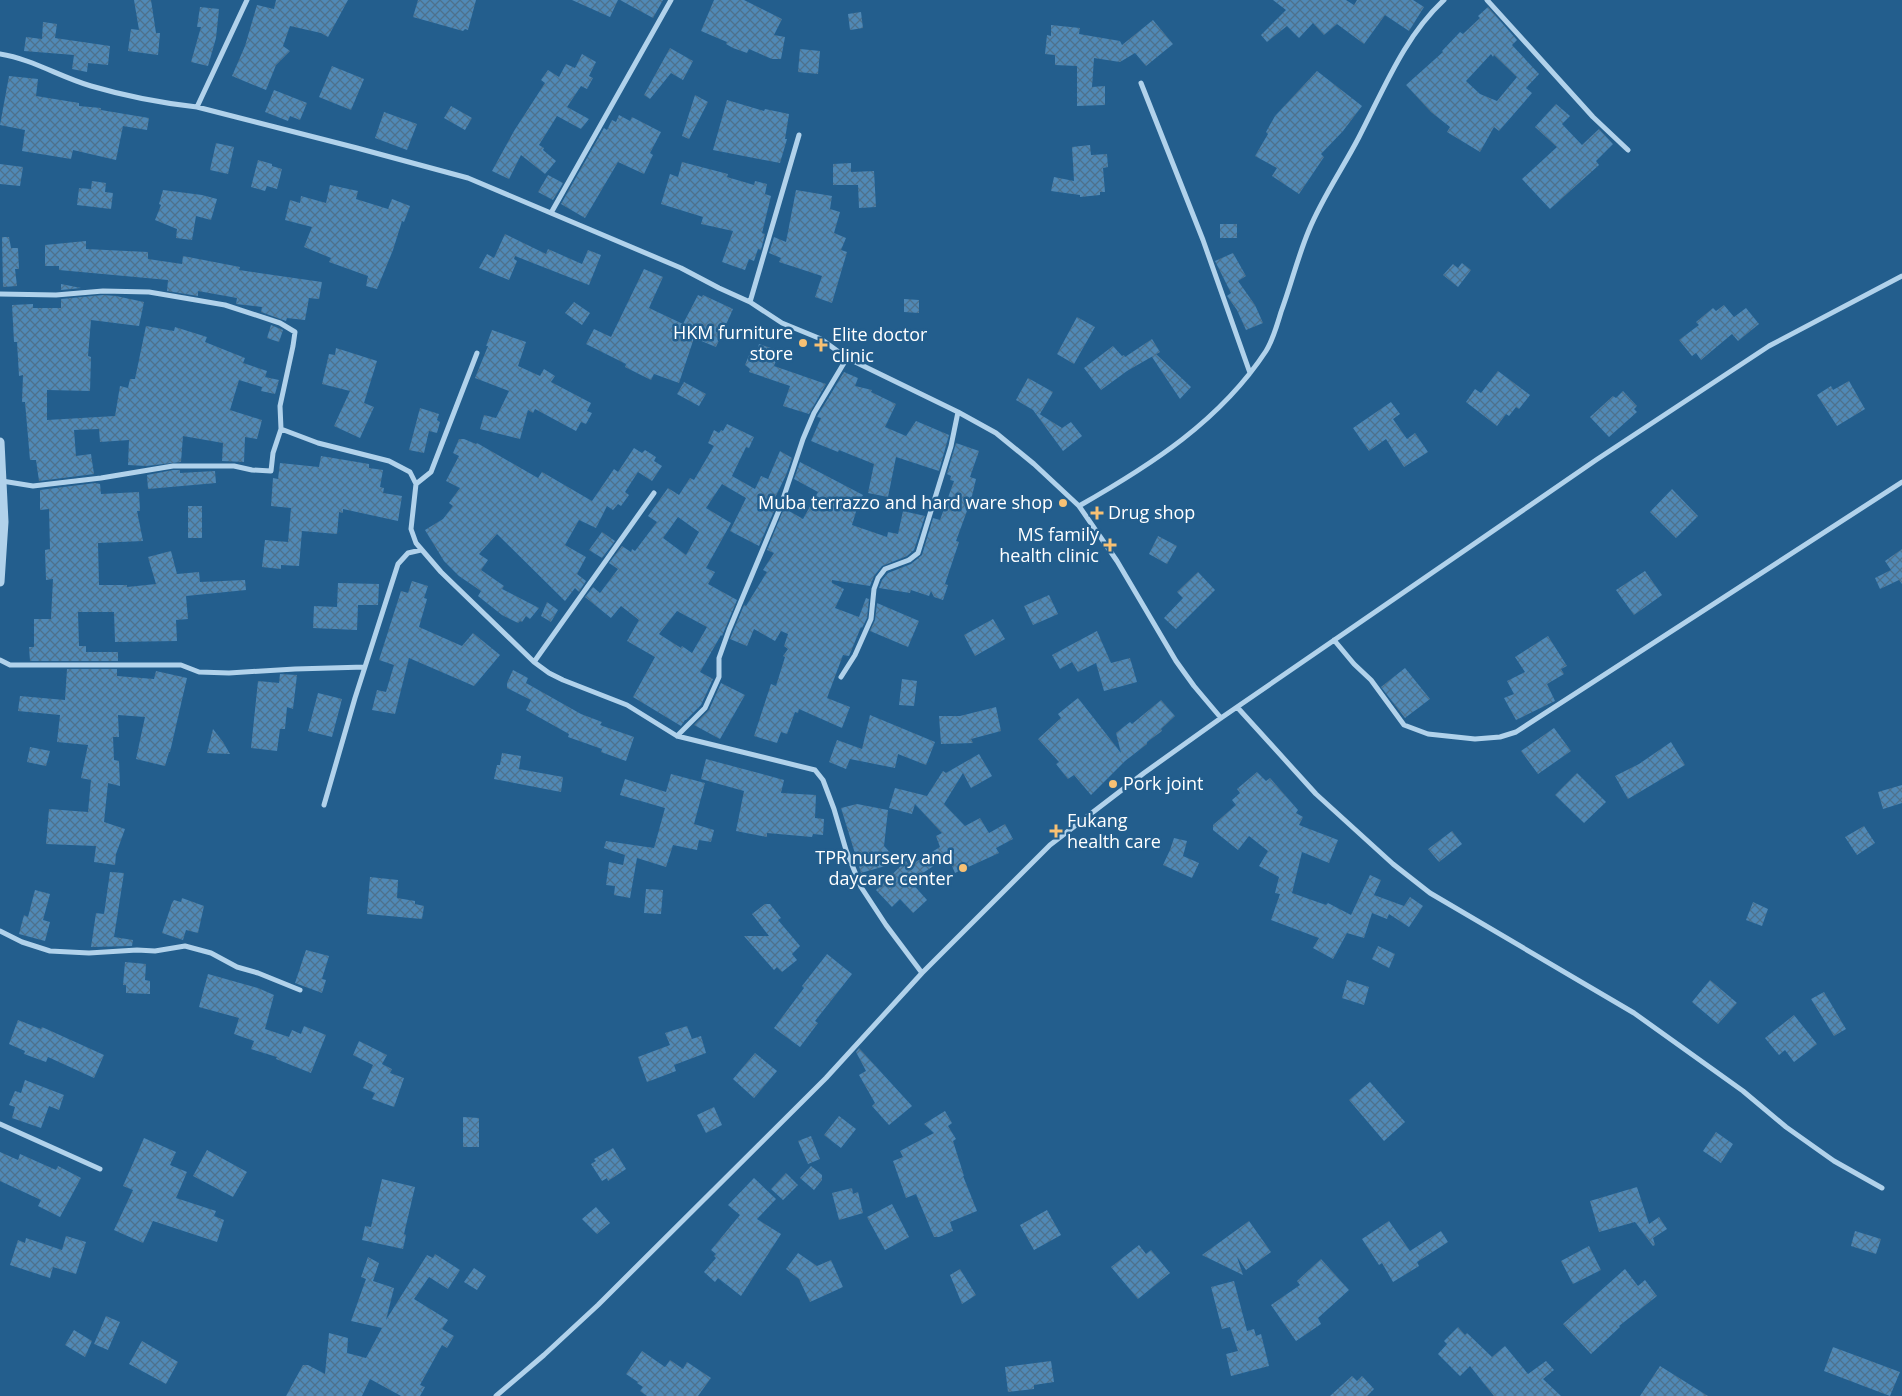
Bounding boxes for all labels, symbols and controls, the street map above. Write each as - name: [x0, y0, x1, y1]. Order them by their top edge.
- place label: HKM furniture store: [673, 320, 793, 365]
- place label: Elite doctor clinic: [832, 322, 928, 367]
- marker: HKM furniture store: [797, 337, 809, 349]
- marker: Elite doctor clinic: [814, 338, 828, 352]
- place label: Muba terrazzo and hard ware shop: [758, 490, 1053, 514]
- marker: Muba terrazzo and hard ware shop: [1057, 497, 1069, 509]
- place label: Drug shop: [1108, 500, 1195, 524]
- marker: Drug shop: [1090, 506, 1104, 520]
- place label: MS family health clinic: [999, 522, 1100, 567]
- marker: MS family health clinic: [1103, 538, 1117, 552]
- place label: Pork joint: [1123, 771, 1204, 795]
- marker: Pork joint: [1107, 778, 1119, 790]
- place label: Fukang health care: [1067, 808, 1161, 853]
- marker: Fukang health care: [1049, 824, 1063, 838]
- place label: TPR nursery and daycare center: [815, 845, 954, 890]
- marker: TPR nursery and daycare center: [957, 862, 969, 874]

